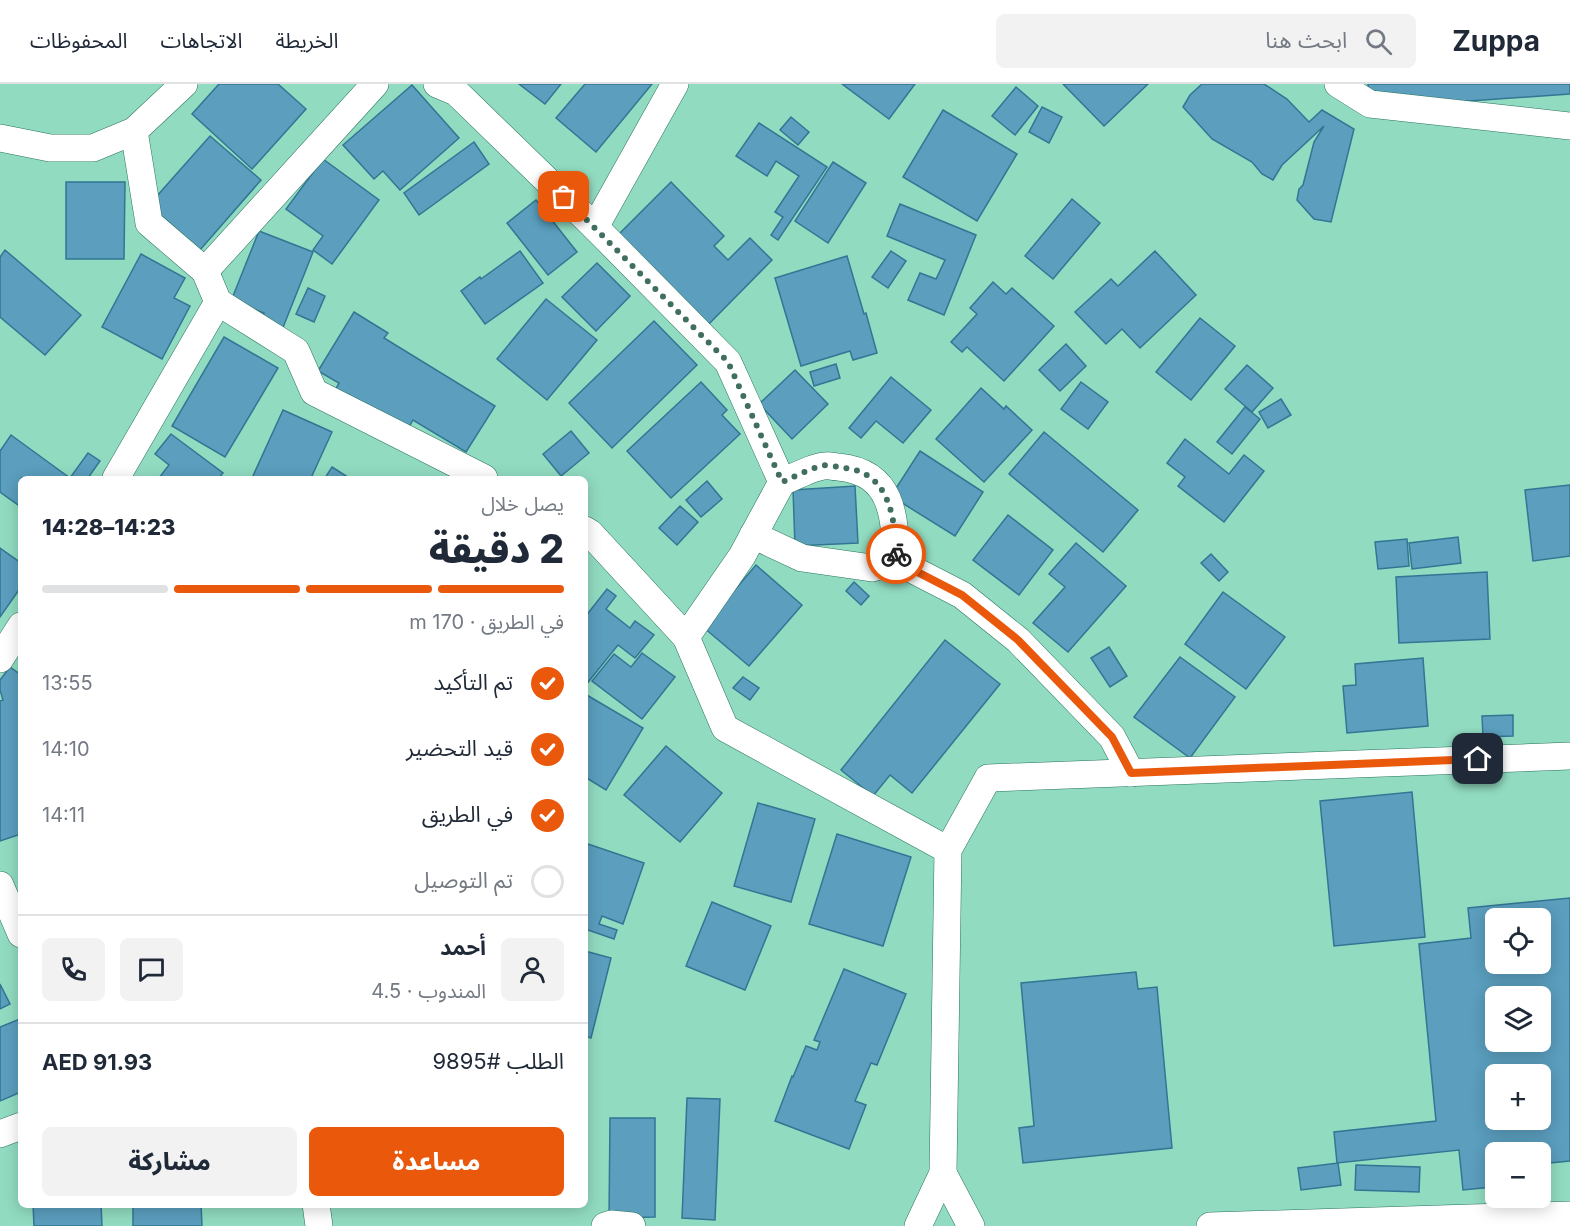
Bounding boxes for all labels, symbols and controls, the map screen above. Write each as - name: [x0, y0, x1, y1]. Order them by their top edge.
- search box: [996, 14, 1416, 68]
- text: Zuppa: [1452, 24, 1540, 58]
- icon: search: [1362, 25, 1395, 58]
- text: ابحث هنا: [1265, 27, 1347, 53]
- text: المحفوظات: [30, 28, 127, 53]
- text: الاتجاهات: [160, 28, 242, 53]
- text: الخريطة: [275, 28, 338, 53]
- pin: [538, 171, 589, 222]
- icon: bag: [547, 180, 580, 213]
- text: يصل خلال: [481, 492, 564, 516]
- text: 14:23–14:28: [42, 514, 175, 540]
- courier: [866, 524, 926, 584]
- text: 2 دقيقة: [429, 525, 564, 572]
- icon: bike: [880, 538, 913, 571]
- text: في الطريق · 170 m: [409, 610, 564, 634]
- icon: check: [531, 667, 564, 700]
- text: تم التأكيد: [433, 669, 513, 695]
- text: 13:55: [42, 671, 93, 695]
- icon: check: [531, 733, 564, 766]
- pin: [1452, 733, 1503, 784]
- text: قيد التحضير: [406, 735, 513, 761]
- text: 14:10: [42, 737, 90, 761]
- icon: home: [1461, 742, 1494, 775]
- icon: check: [531, 799, 564, 832]
- text: في الطريق: [422, 801, 513, 827]
- text: 14:11: [42, 803, 85, 827]
- text: تم التوصيل: [414, 867, 513, 893]
- map controls: [1485, 908, 1551, 1208]
- button: locate: [1485, 908, 1551, 974]
- text: أحمد: [440, 934, 486, 960]
- button: phone: [42, 938, 105, 1001]
- button: chat: [120, 938, 183, 1001]
- button: person: [501, 938, 564, 1001]
- text: المندوب · 4.5: [371, 979, 486, 1003]
- button: layers: [1485, 986, 1551, 1052]
- text: الطلب #9895: [432, 1048, 564, 1074]
- text: AED 91.93: [42, 1049, 152, 1075]
- button: +: [1485, 1064, 1551, 1130]
- button: مشاركة: [42, 1127, 297, 1196]
- button: مساعدة: [309, 1127, 564, 1196]
- button: −: [1485, 1142, 1551, 1208]

